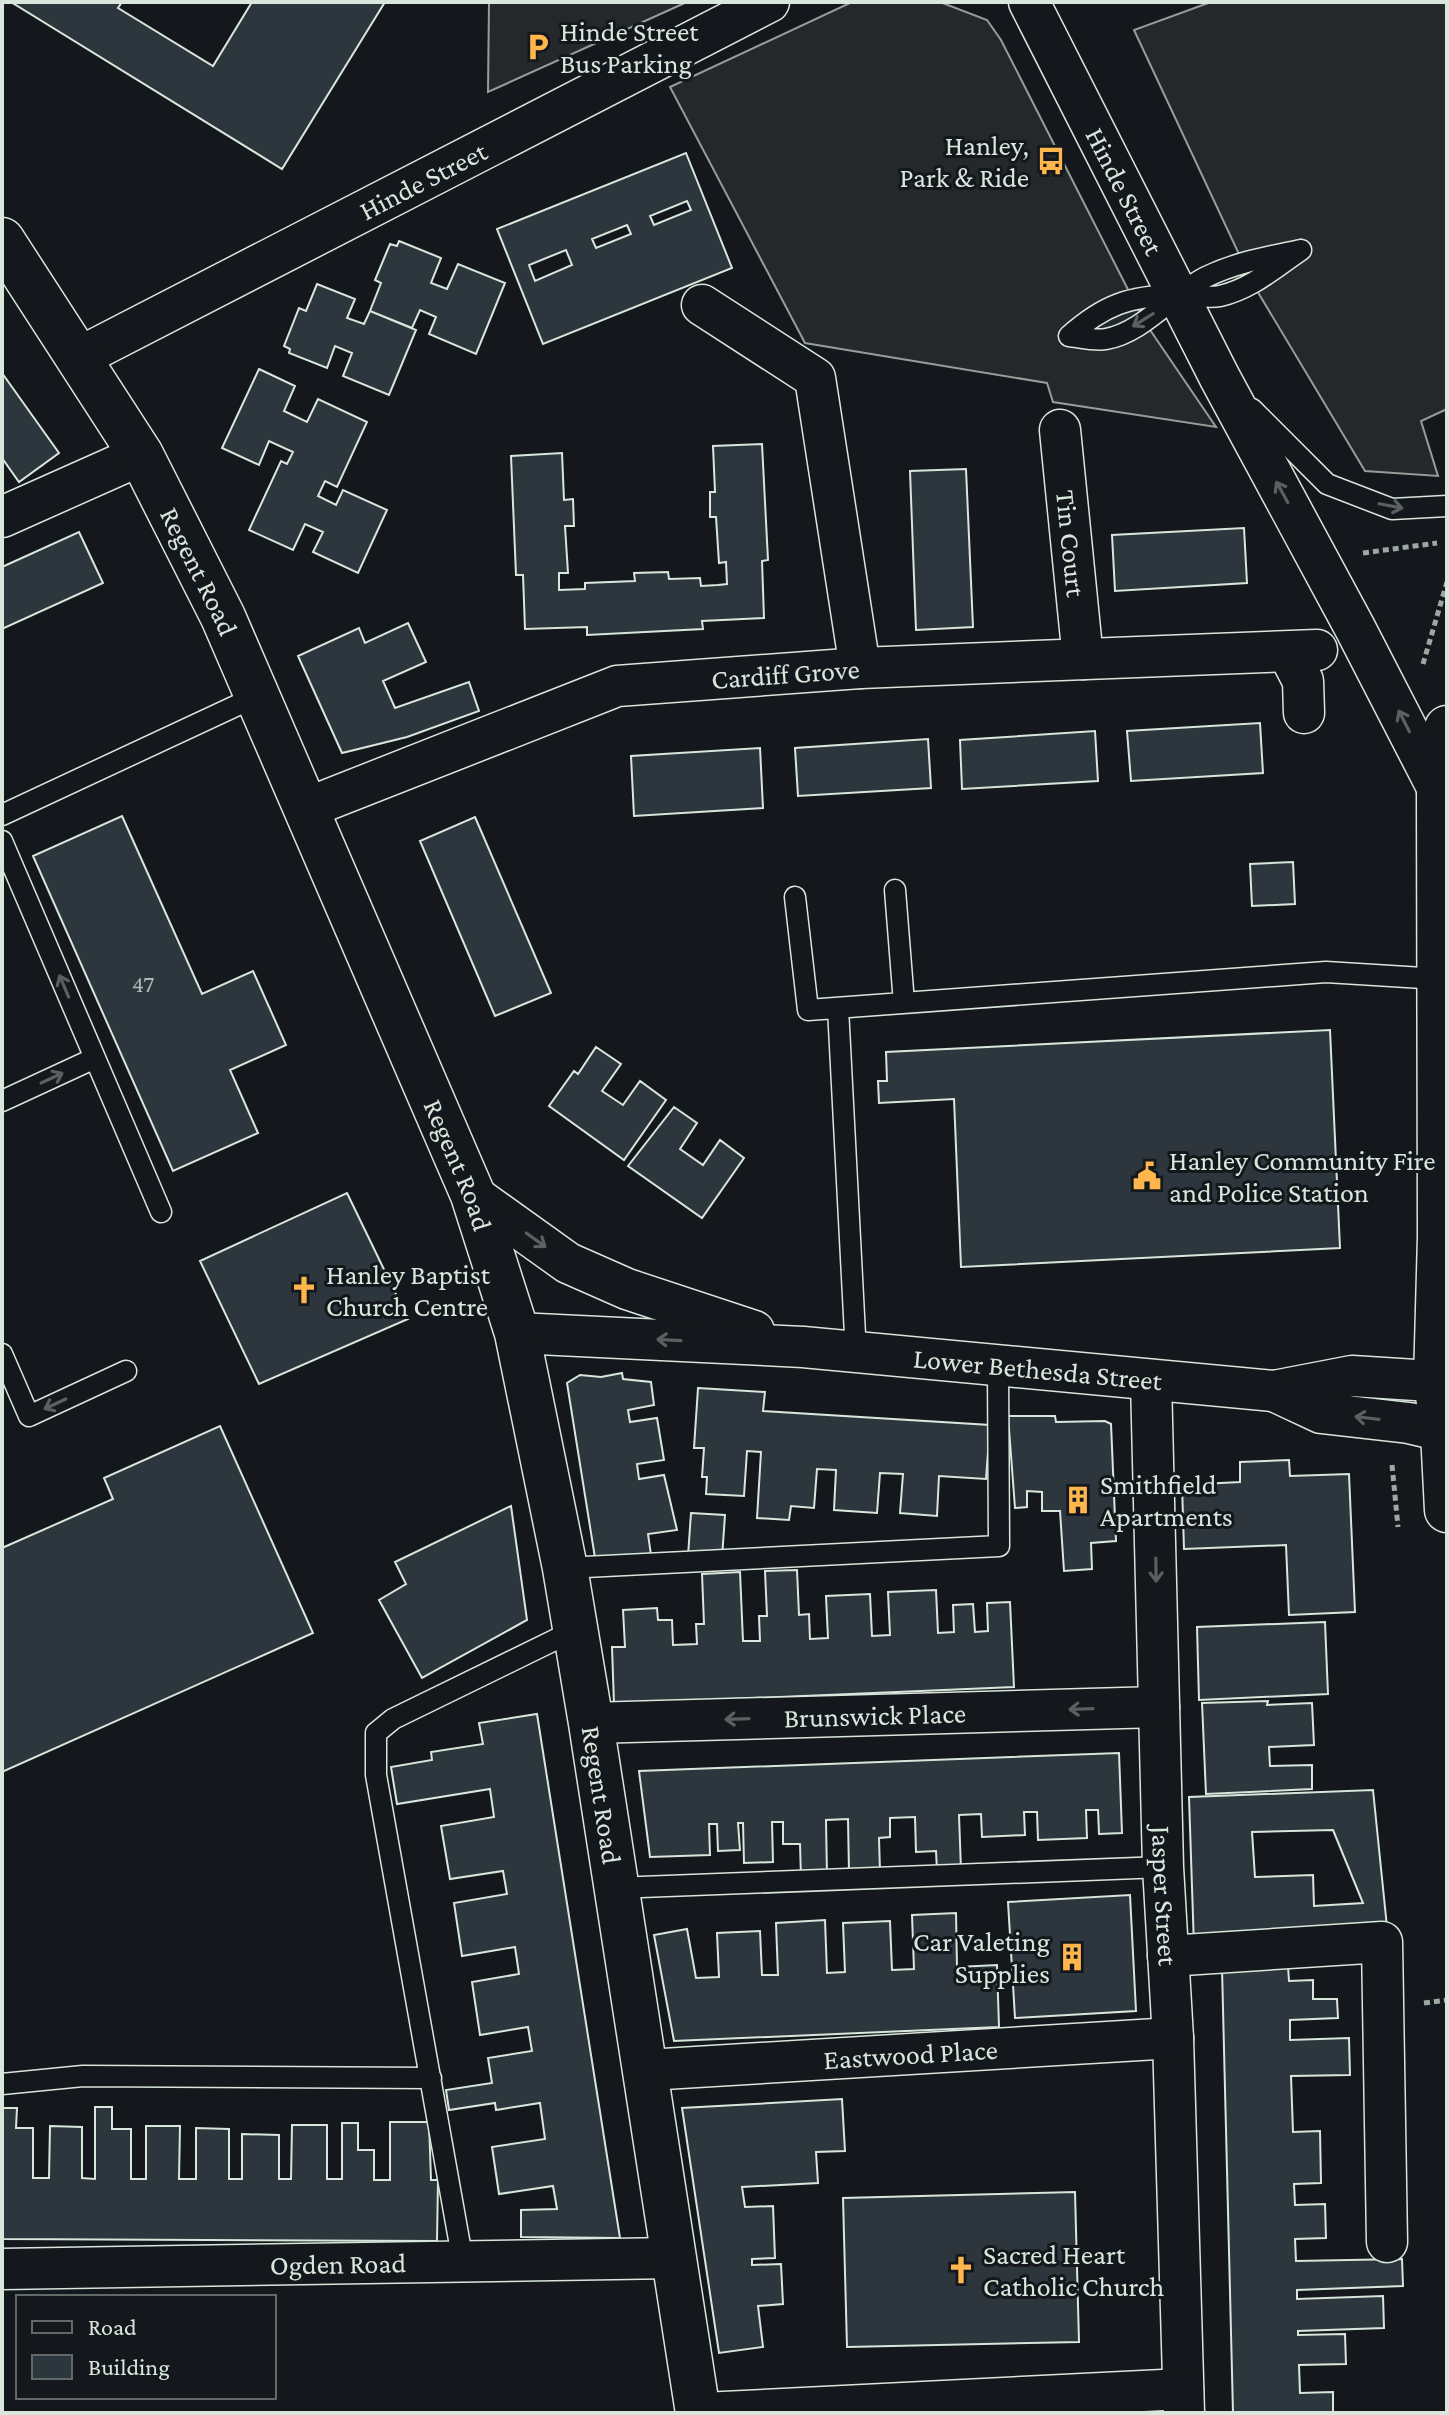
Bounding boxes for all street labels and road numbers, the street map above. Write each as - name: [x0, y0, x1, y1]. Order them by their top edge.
- street label: Hinde Street: [1080, 122, 1171, 261]
- street label: Hinde Street: [354, 134, 492, 226]
- street label: Tin Court: [1051, 489, 1092, 599]
- street label: Regent Road: [154, 502, 245, 640]
- street label: Cardiff Grove: [710, 653, 861, 694]
- street label: Regent Road: [418, 1094, 499, 1235]
- street label: Lower Bethesda Street: [912, 1342, 1164, 1396]
- street label: Brunswick Place: [783, 1697, 966, 1733]
- street label: Regent Road: [576, 1724, 628, 1867]
- street label: Jasper Street: [1146, 1822, 1184, 1967]
- street label: Eastwood Place: [822, 2033, 999, 2075]
- street label: Ogden Road: [270, 2247, 407, 2280]

